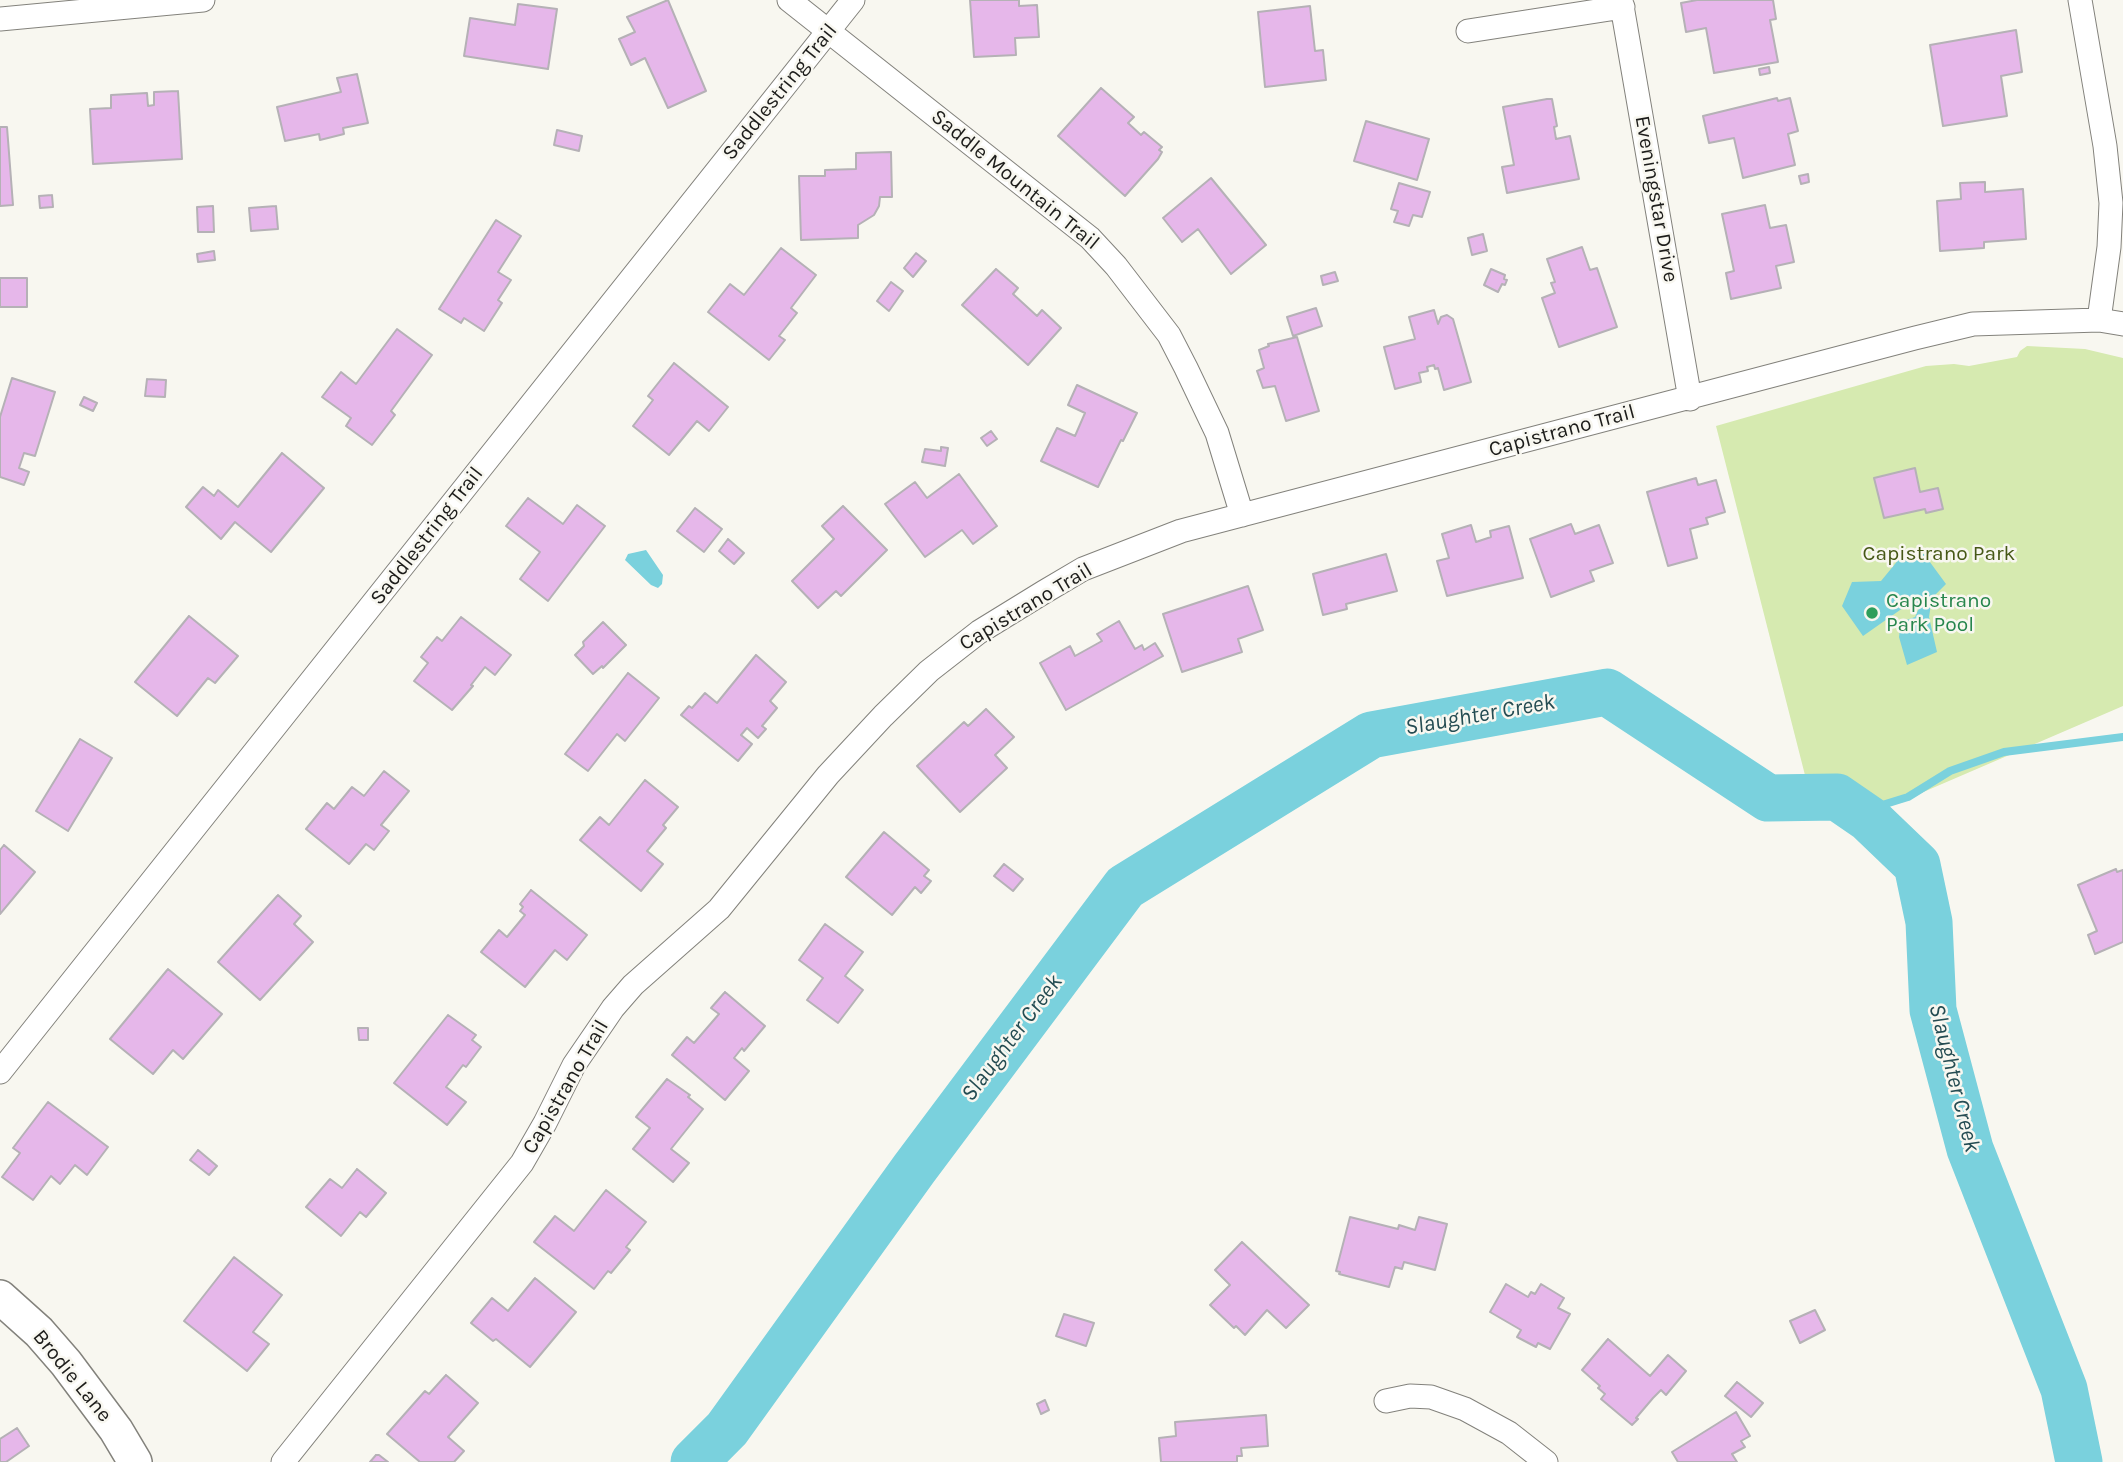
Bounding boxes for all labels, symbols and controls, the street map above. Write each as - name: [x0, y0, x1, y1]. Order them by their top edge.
- street label: Saddlestring Trail: [717, 19, 843, 165]
- street label: Saddle Mountain Trail: [926, 104, 1104, 256]
- street label: Eveningstar Drive: [1629, 114, 1683, 284]
- street label: Capistrano Trail: [1486, 399, 1638, 463]
- street label: Saddlestring Trail: [365, 462, 489, 610]
- park label: Capistrano Park: [1863, 541, 2015, 567]
- street label: Capistrano Trail: [955, 557, 1097, 657]
- place label: Capistrano Park Pool: [1886, 588, 1991, 638]
- marker: Capistrano Park Pool: [1864, 605, 1880, 621]
- water label: Slaughter Creek: [1403, 688, 1557, 742]
- water label: Slaughter Creek: [955, 969, 1069, 1107]
- water label: Slaughter Creek: [1922, 1001, 1986, 1155]
- street label: Capistrano Trail: [517, 1016, 615, 1158]
- street label: Brodie Lane: [27, 1325, 117, 1427]

